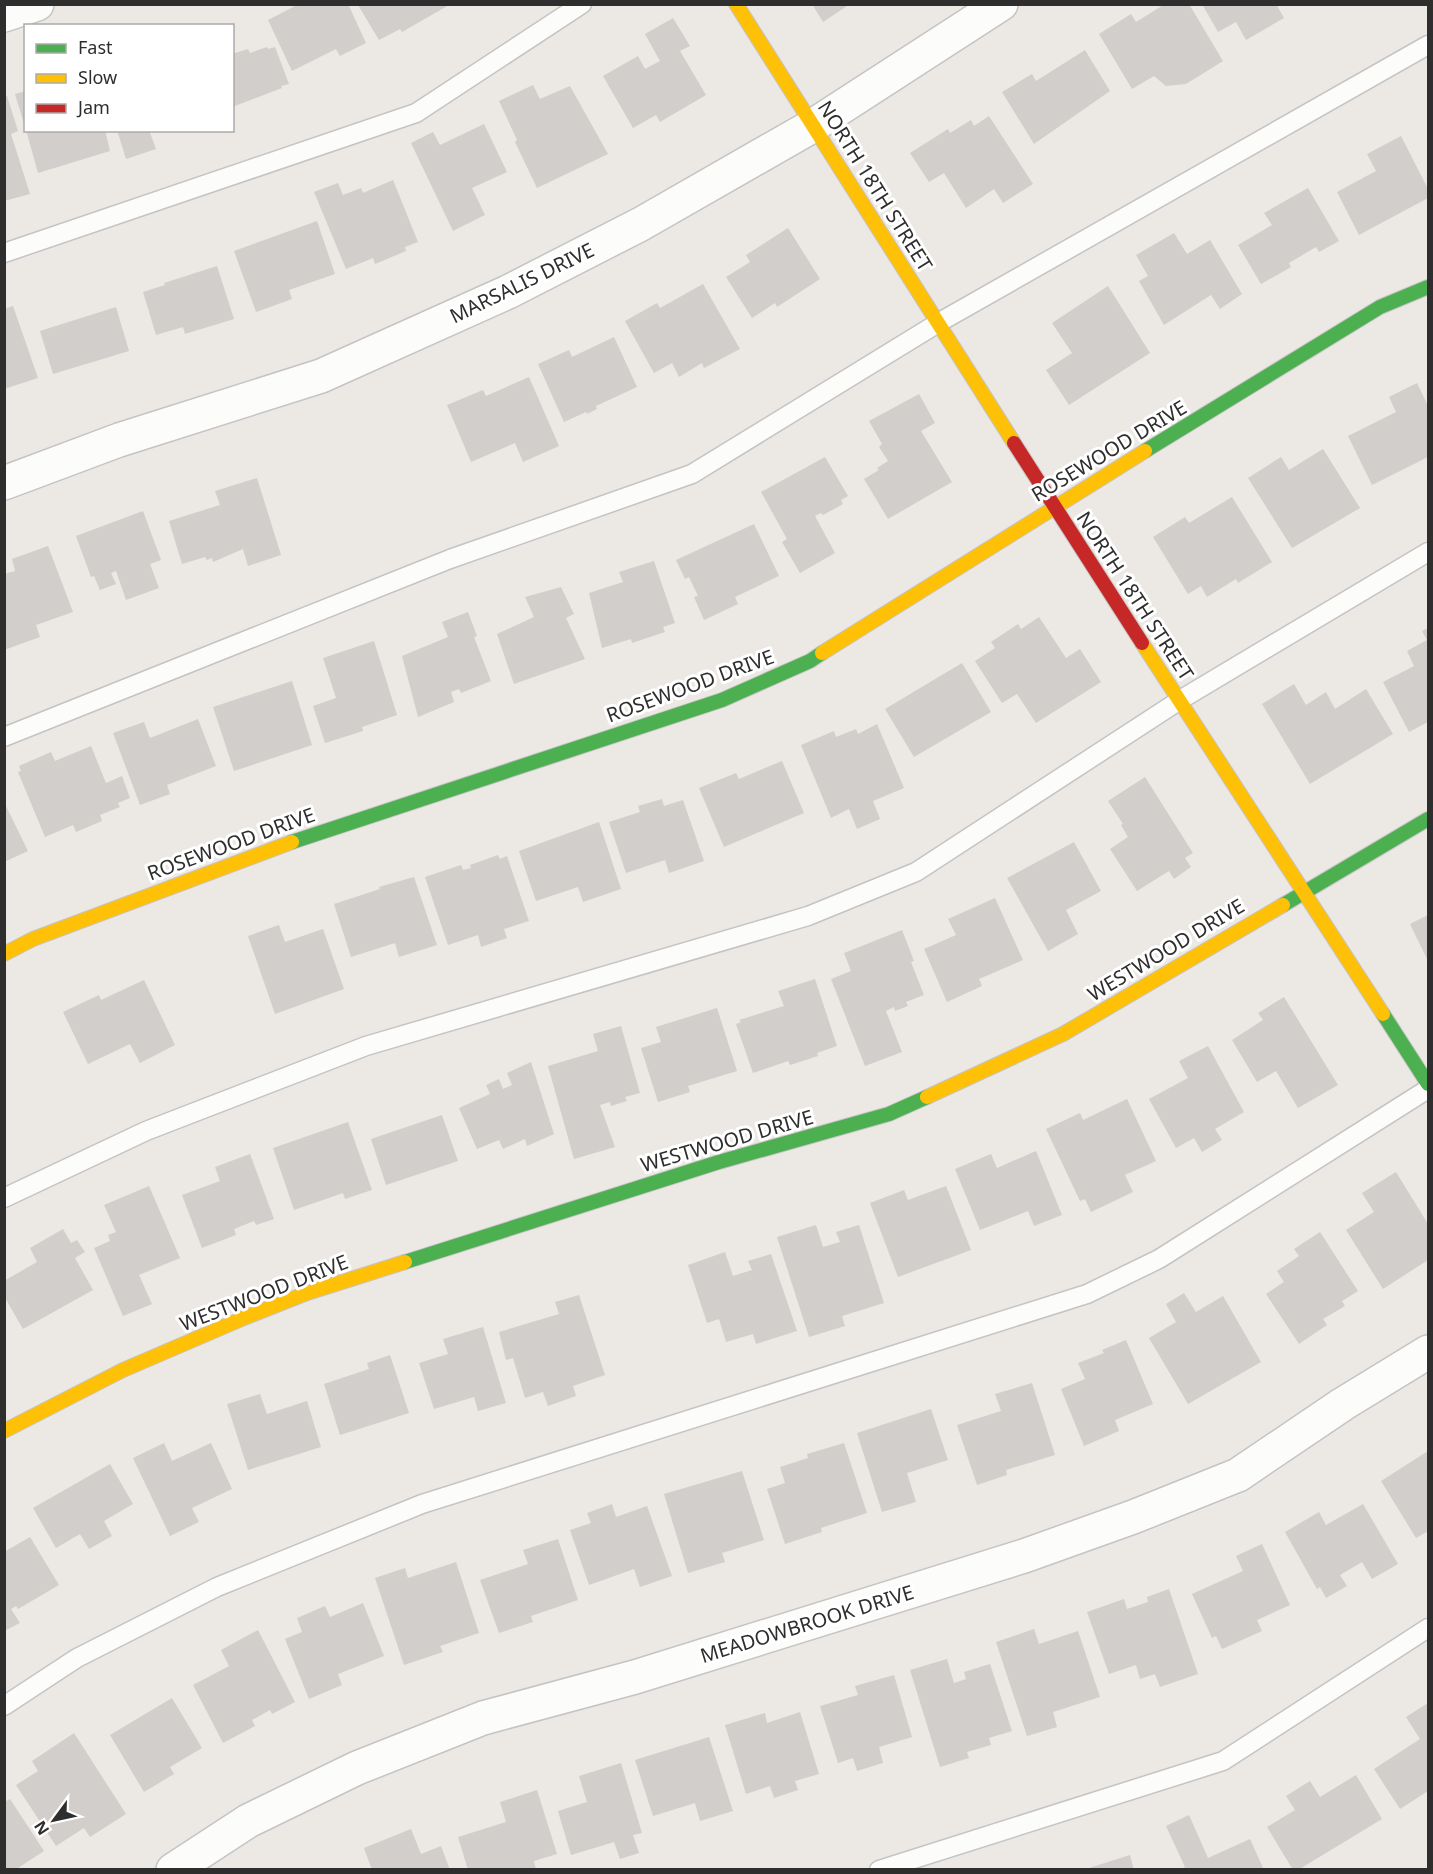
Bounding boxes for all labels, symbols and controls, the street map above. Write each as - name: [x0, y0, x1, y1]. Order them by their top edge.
- legend: [24, 24, 234, 132]
- text: Fast: [78, 35, 113, 59]
- text: Slow: [78, 65, 117, 89]
- text: Jam: [76, 95, 110, 119]
- street label: NORTH 18TH STREET: [812, 95, 939, 276]
- street label: MARSALIS DRIVE: [445, 236, 598, 329]
- street label: ROSEWOOD DRIVE: [1026, 394, 1191, 508]
- street label: NORTH 18TH STREET: [1071, 506, 1200, 685]
- street label: ROSEWOOD DRIVE: [602, 643, 777, 728]
- street label: ROSEWOOD DRIVE: [143, 801, 318, 886]
- street label: WESTWOOD DRIVE: [1082, 892, 1249, 1007]
- street label: WESTWOOD DRIVE: [637, 1103, 816, 1178]
- street label: WESTWOOD DRIVE: [176, 1248, 352, 1337]
- street label: MEADOWBROOK DRIVE: [697, 1578, 917, 1669]
- north arrow: [24, 1790, 84, 1850]
- text: N: [29, 1817, 54, 1840]

